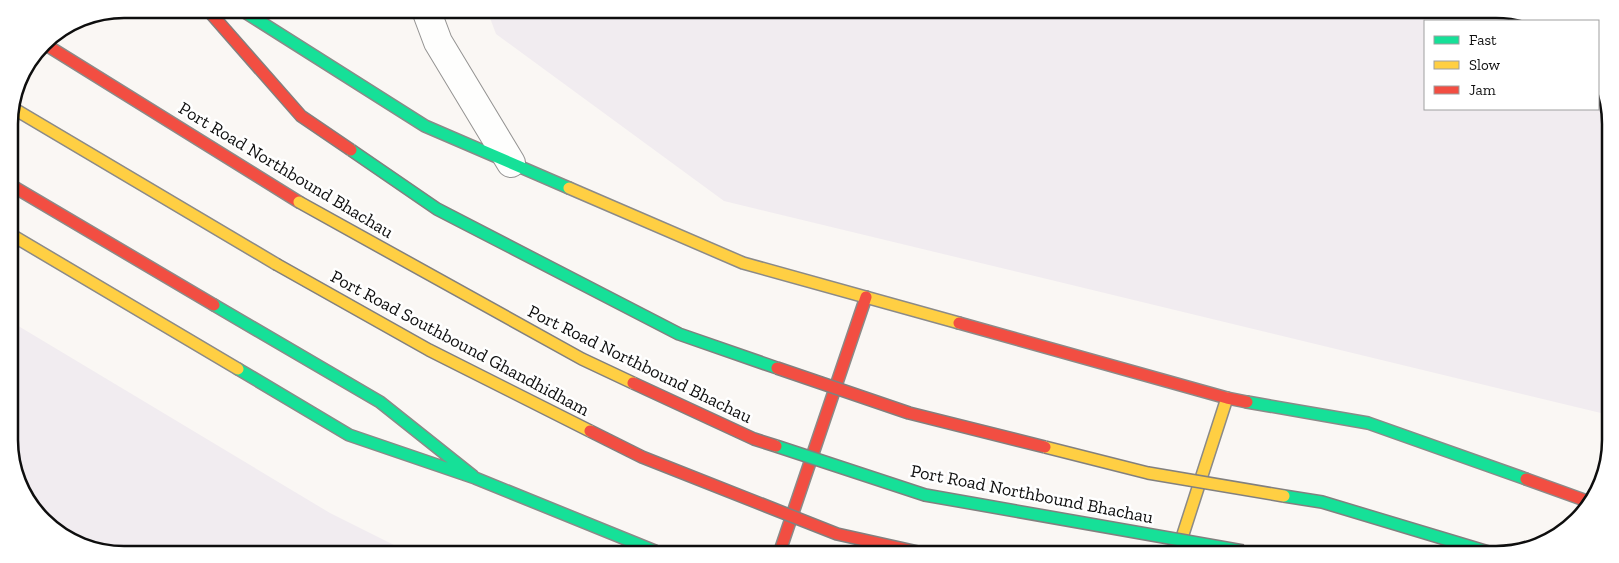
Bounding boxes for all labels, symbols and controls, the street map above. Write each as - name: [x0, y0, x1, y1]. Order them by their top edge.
- legend: [1424, 20, 1599, 110]
- text: Fast: [1469, 31, 1497, 49]
- text: Slow: [1469, 56, 1501, 74]
- text: Jam: [1469, 81, 1496, 99]
- street label: Port Road Northbound Bhachau: [175, 97, 397, 243]
- street label: Port Road Southbound Ghandhidham: [327, 265, 594, 421]
- street label: Port Road Northbound Bhachau: [524, 300, 756, 428]
- street label: Port Road Northbound Bhachau: [909, 460, 1155, 528]

